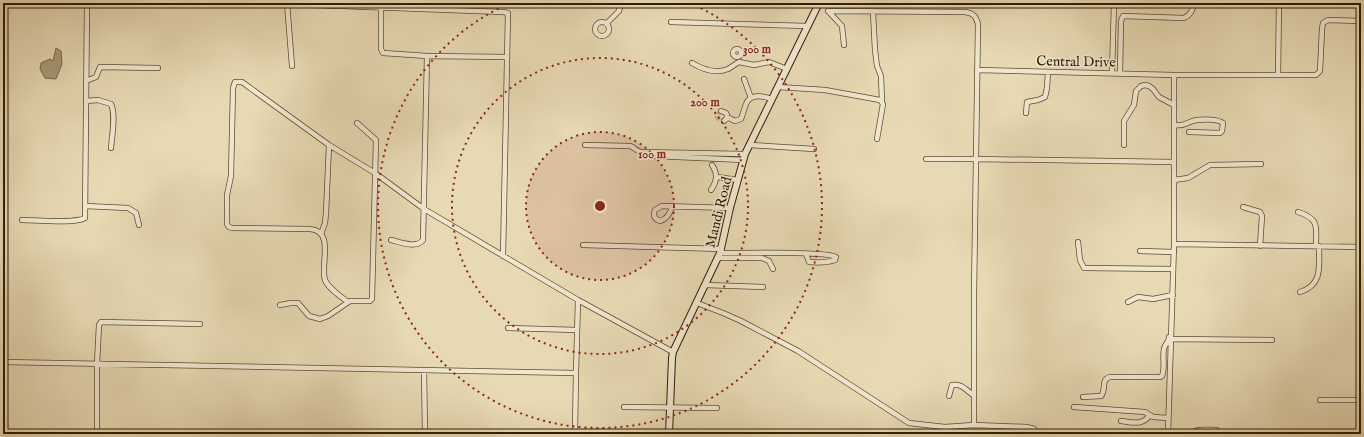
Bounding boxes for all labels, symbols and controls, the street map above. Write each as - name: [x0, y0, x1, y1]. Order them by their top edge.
- text: 300 m: [743, 42, 772, 57]
- street label: Central Drive: [1036, 52, 1116, 72]
- text: 200 m: [690, 95, 720, 110]
- text: 100 m: [638, 147, 667, 162]
- street label: Mandi Road: [701, 174, 737, 250]
- centre of rings: [593, 199, 607, 213]

